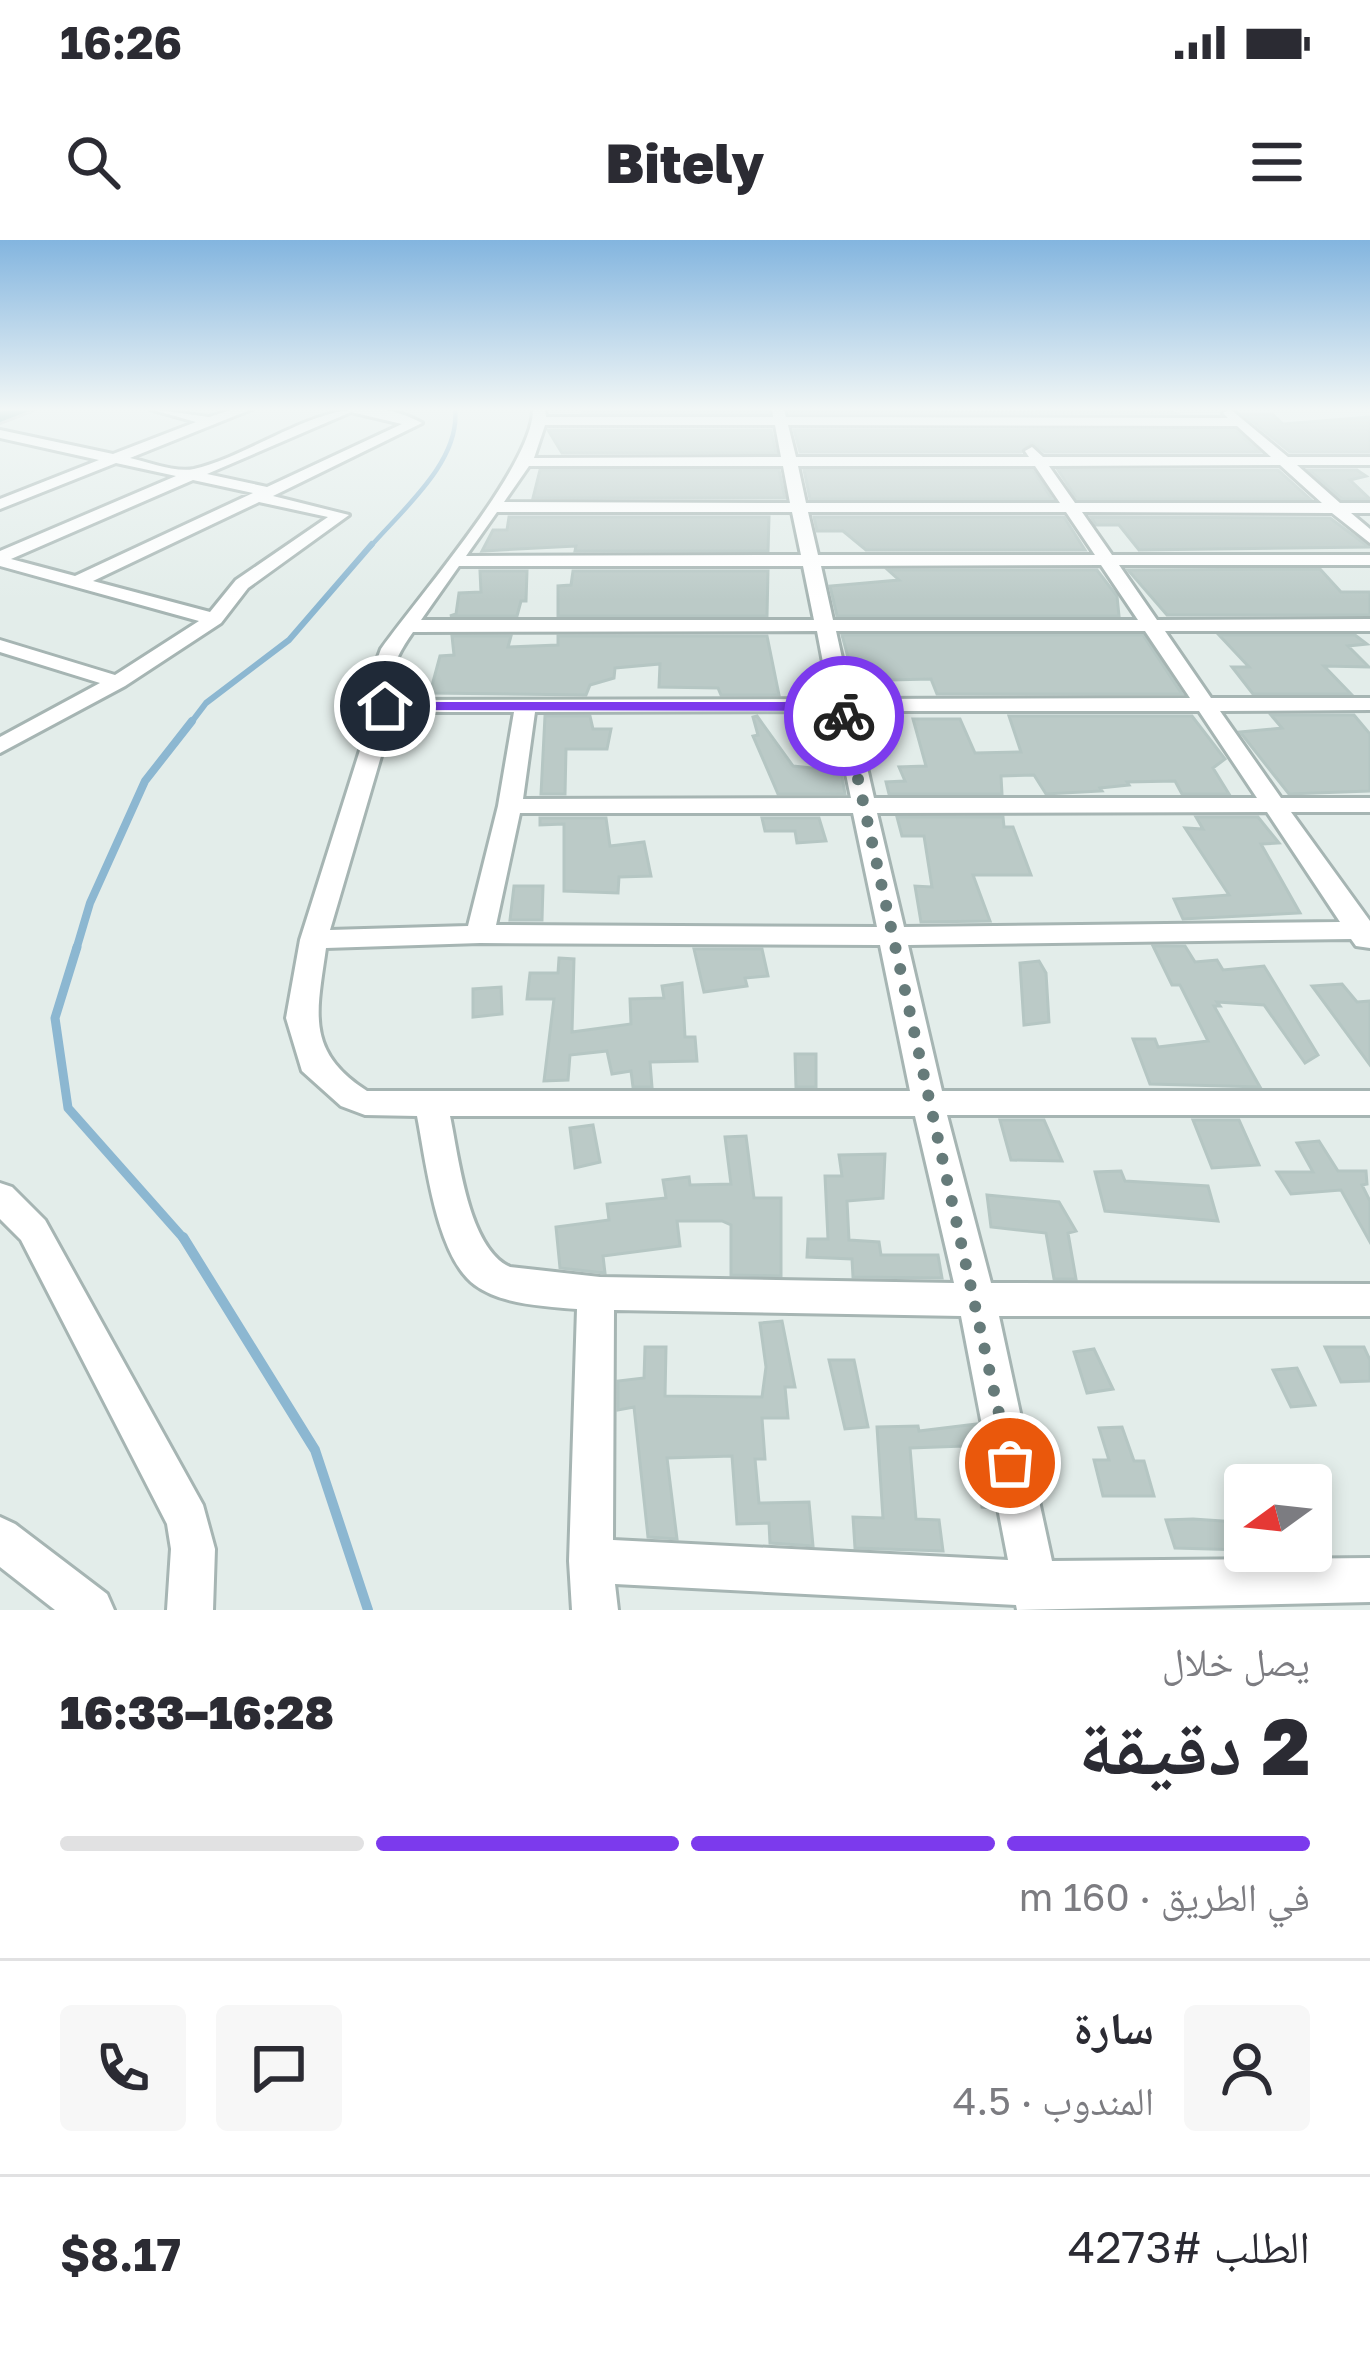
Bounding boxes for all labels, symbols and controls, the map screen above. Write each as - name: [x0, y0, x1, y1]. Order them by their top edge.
- text: 16:26: [60, 15, 182, 69]
- icon: search: [60, 129, 126, 195]
- icon: menu: [1244, 129, 1310, 195]
- text: Bitely: [606, 130, 764, 195]
- pin: [334, 655, 436, 757]
- courier: [784, 656, 904, 776]
- icon: home: [352, 673, 418, 739]
- icon: bike: [811, 683, 877, 749]
- pin: [959, 1412, 1061, 1514]
- icon: bag: [977, 1430, 1043, 1496]
- north arrow: [1224, 1464, 1332, 1572]
- map controls: [1224, 1464, 1332, 1572]
- text: يصل خلال: [1162, 1638, 1310, 1685]
- text: 16:28–16:33: [60, 1685, 334, 1739]
- text: 2 دقيقة: [1078, 1699, 1310, 1792]
- text: في الطريق · 160 m: [1019, 1873, 1310, 1920]
- text: سارة: [1073, 2000, 1154, 2054]
- button: phone: [60, 2005, 186, 2131]
- button: chat: [216, 2005, 342, 2131]
- button: person: [1184, 2005, 1310, 2131]
- text: المندوب · 4.5: [953, 2077, 1154, 2124]
- text: الطلب #4273: [1068, 2219, 1310, 2273]
- text: $8.17: [60, 2227, 181, 2281]

